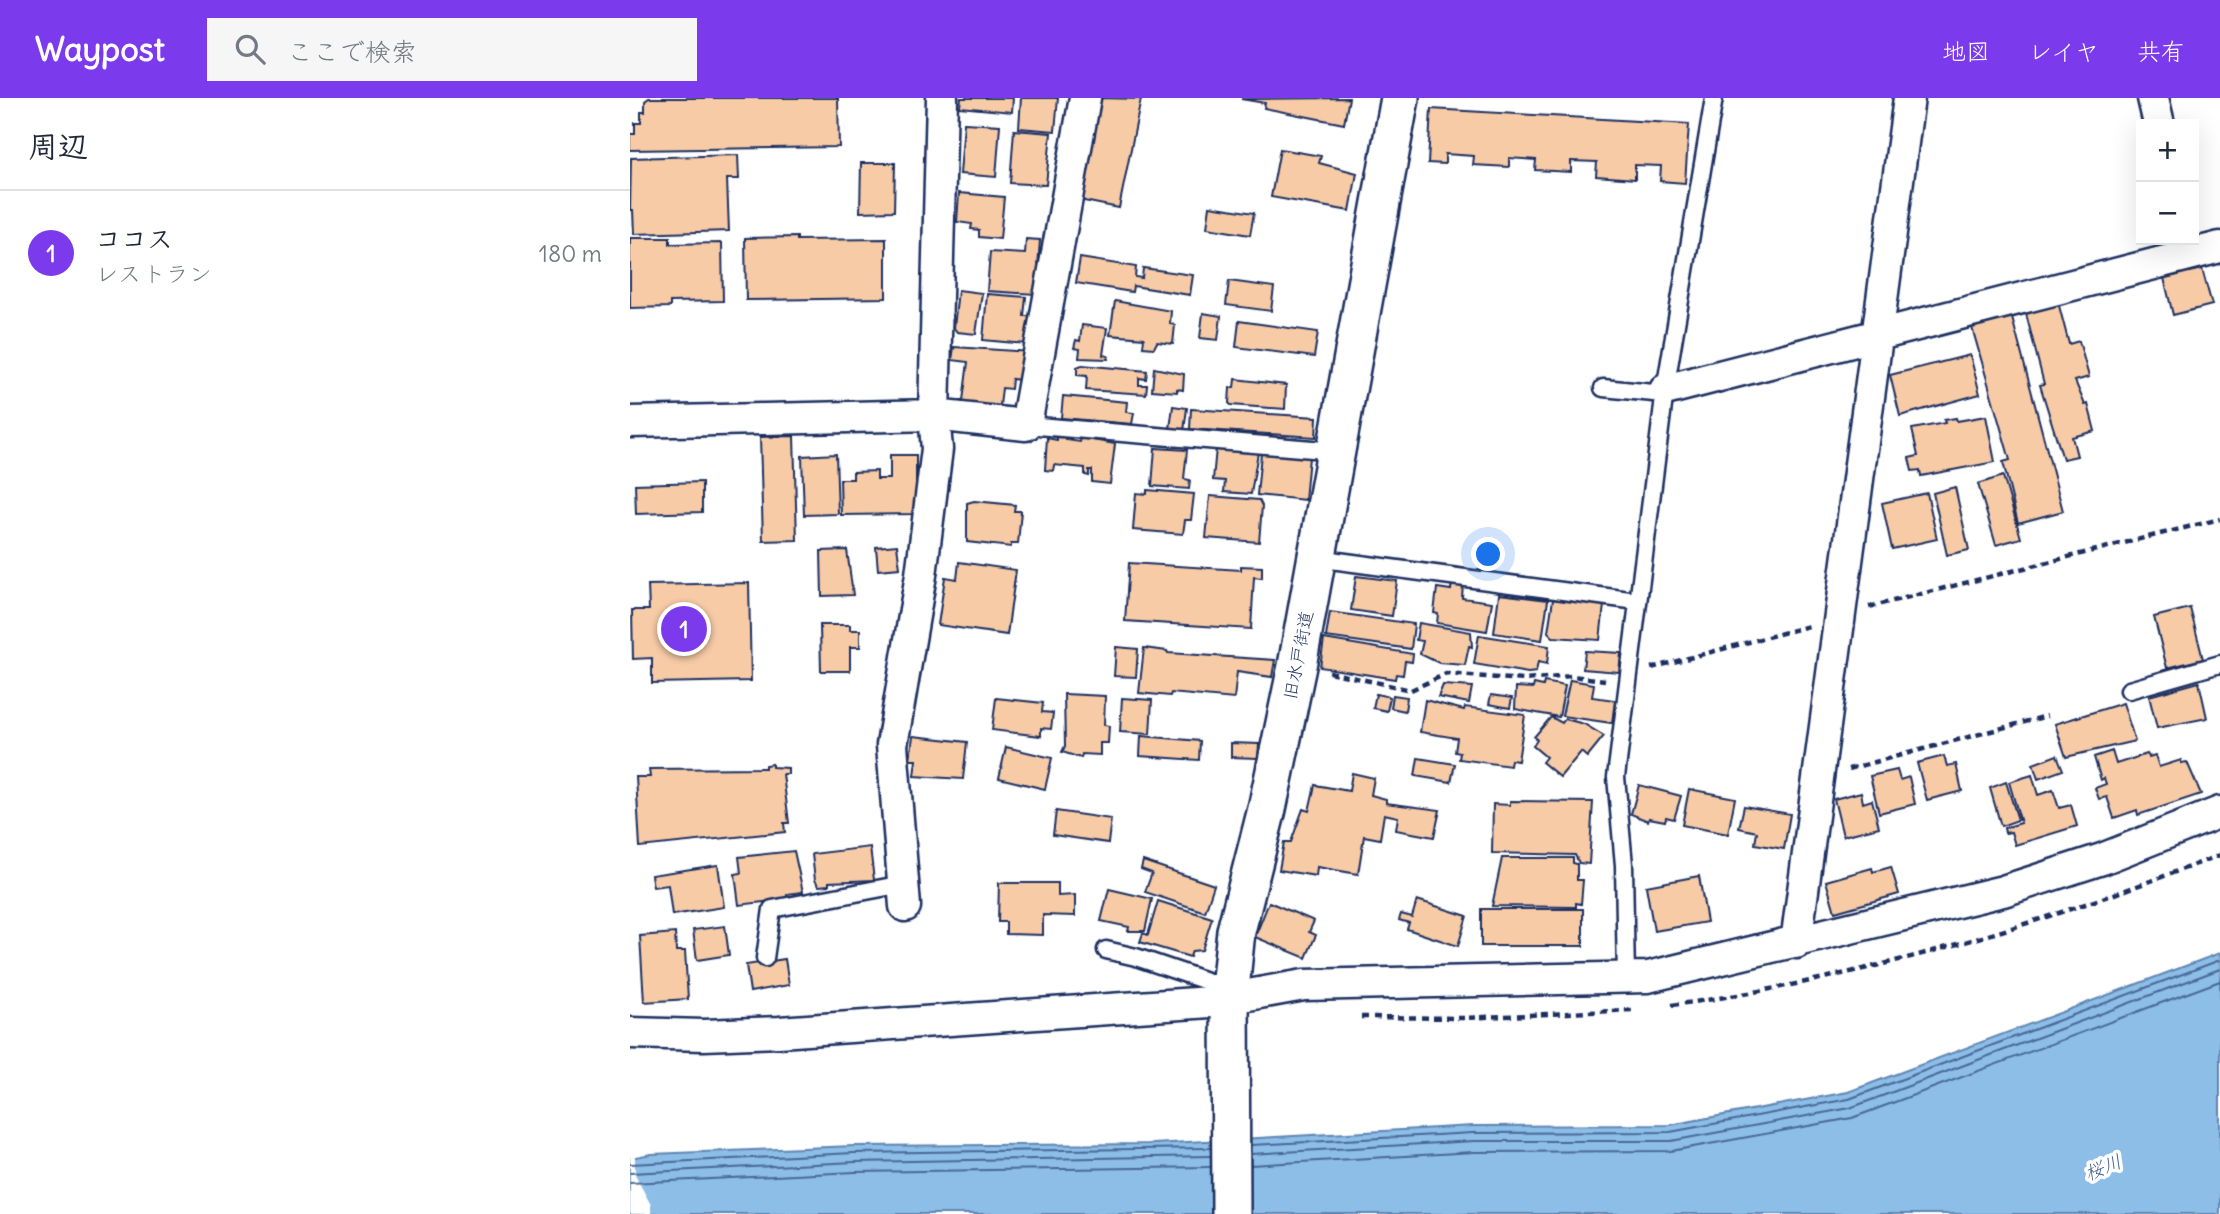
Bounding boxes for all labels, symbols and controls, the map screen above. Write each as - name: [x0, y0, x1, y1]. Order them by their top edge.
- search box: [207, 18, 697, 81]
- text: Waypost: [35, 28, 165, 70]
- icon: search: [231, 30, 269, 68]
- text: ここで検索: [287, 35, 417, 68]
- text: 地図: [1942, 36, 1990, 66]
- text: レイヤ: [2028, 36, 2099, 66]
- text: 共有: [2137, 36, 2185, 66]
- map controls: [2136, 119, 2199, 245]
- button: +: [2136, 119, 2199, 182]
- text: 周辺: [28, 127, 88, 165]
- button: −: [2136, 182, 2199, 245]
- text: ココス: [95, 222, 173, 255]
- text: 1: [46, 239, 56, 268]
- text: 180 m: [539, 239, 602, 268]
- text: レストラン: [95, 259, 212, 288]
- your location: [1471, 537, 1505, 571]
- pin: 1: [661, 603, 707, 655]
- street label: 旧水戸街道: [1278, 609, 1318, 701]
- water label: 桜川: [2081, 1149, 2125, 1185]

